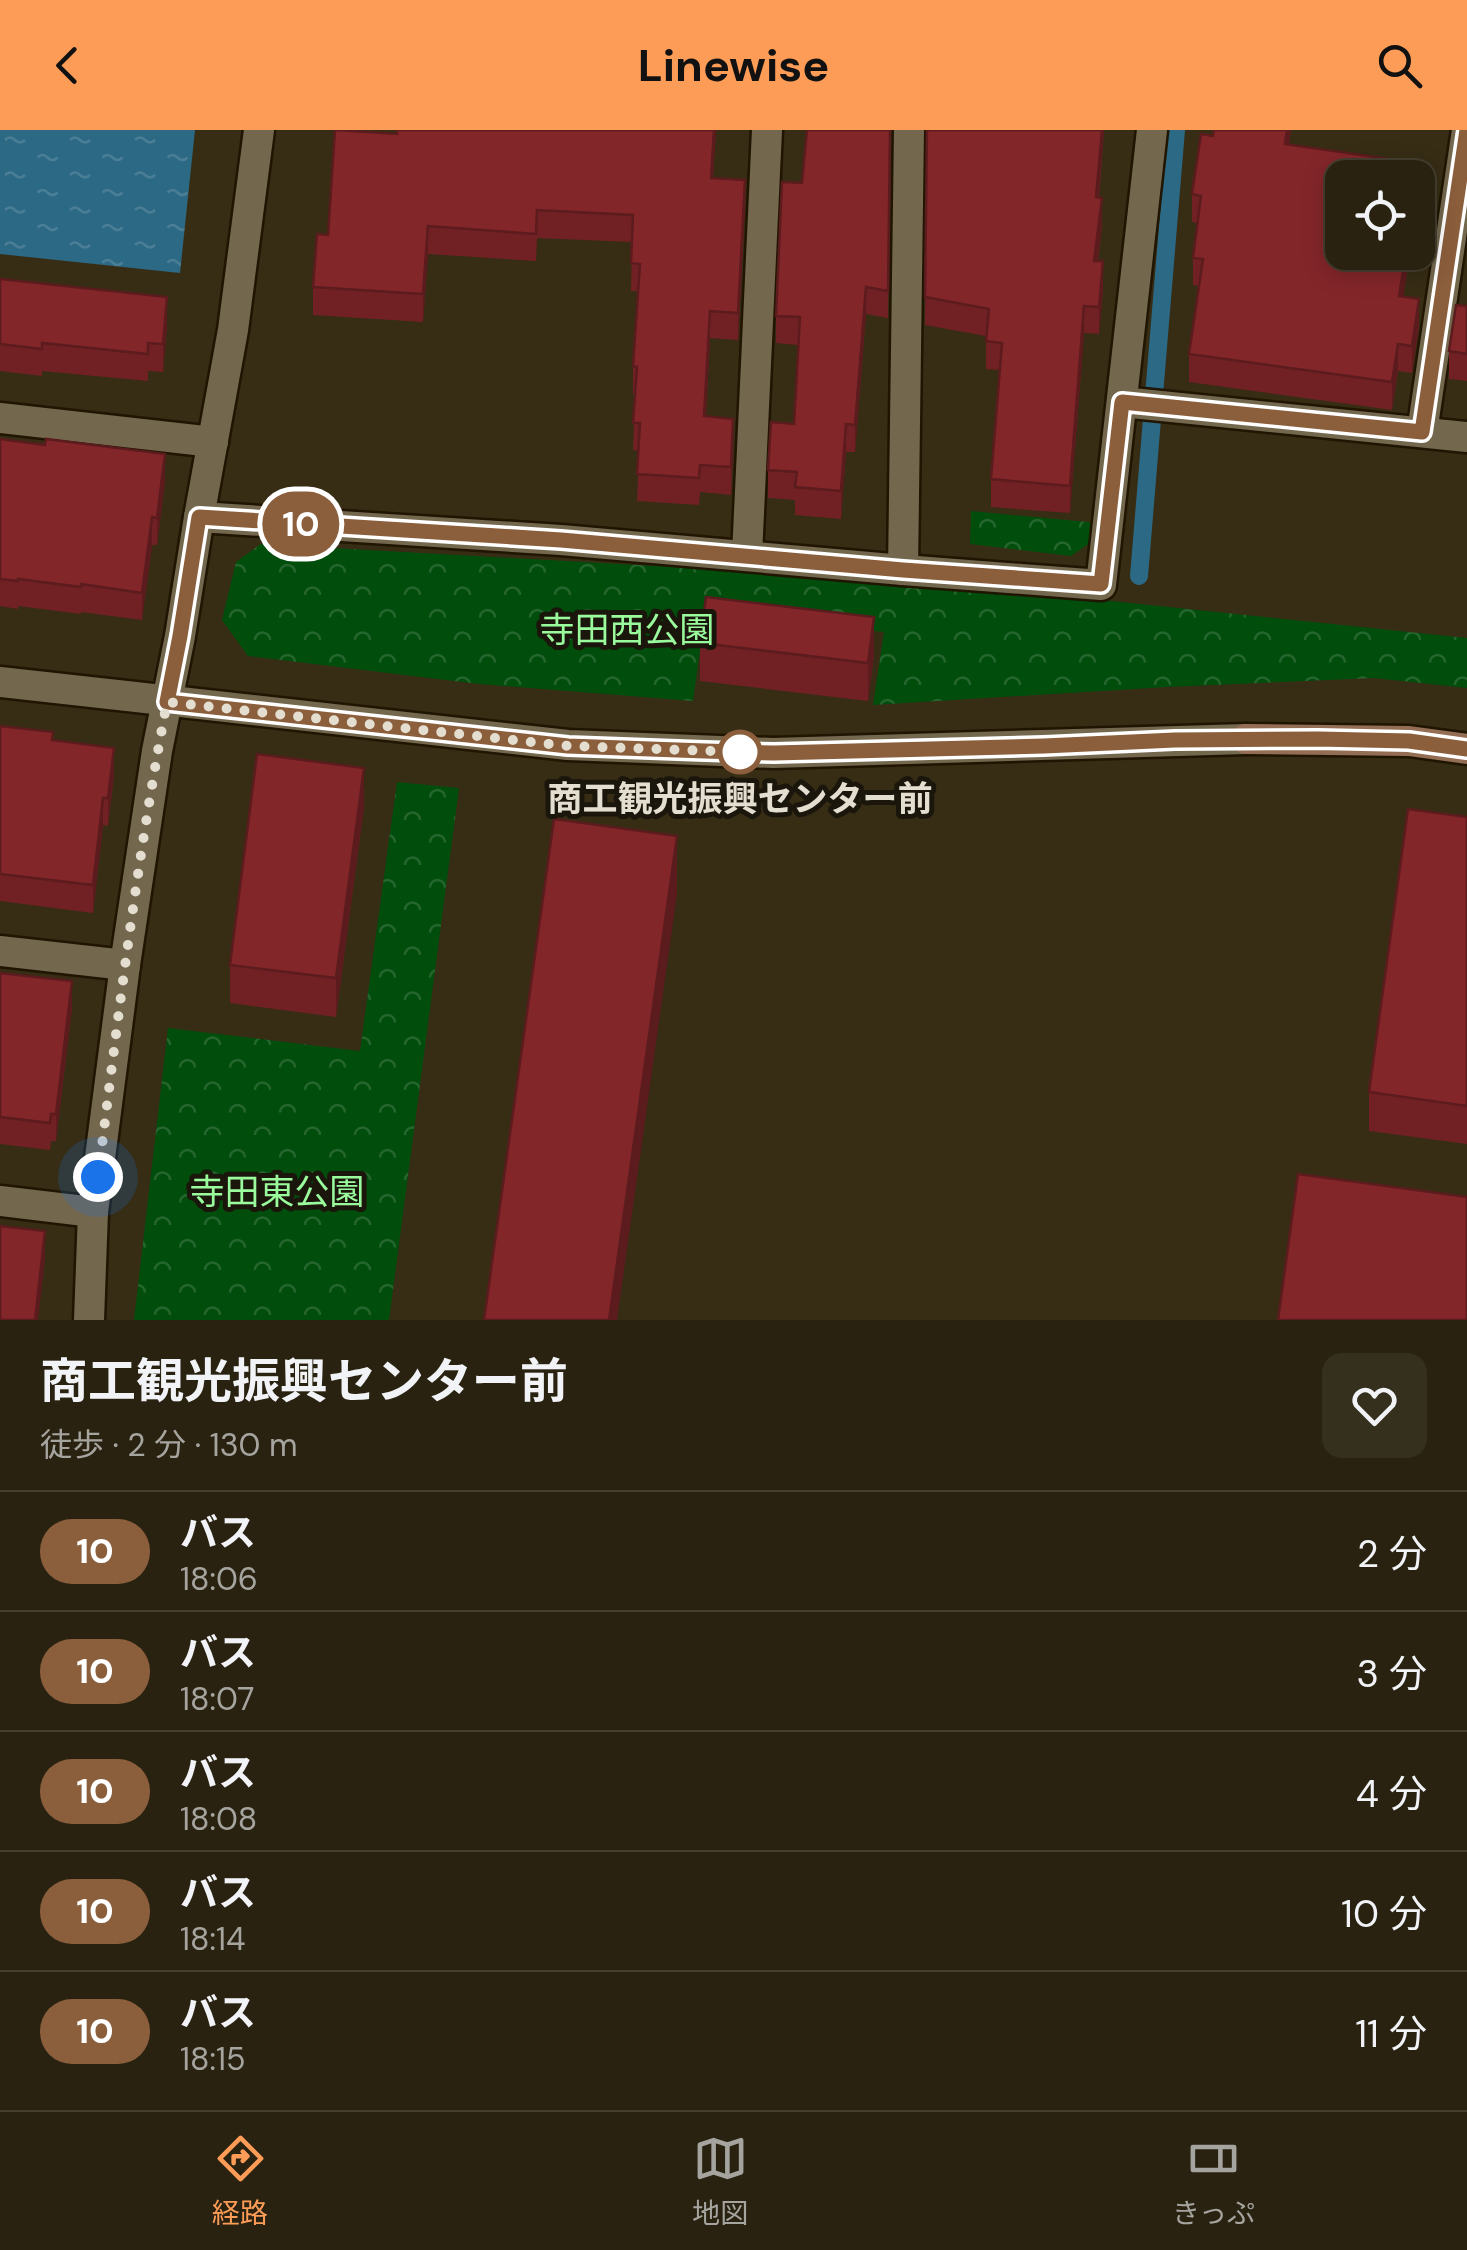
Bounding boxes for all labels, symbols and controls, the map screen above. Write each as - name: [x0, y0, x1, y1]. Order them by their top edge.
- text: Linewise: [638, 36, 829, 95]
- icon: back: [40, 38, 95, 93]
- icon: search: [1372, 38, 1427, 93]
- map controls: [1325, 160, 1435, 270]
- button: locate: [1325, 160, 1435, 270]
- line badge: 10: [256, 492, 346, 556]
- text: 10: [282, 501, 320, 547]
- park label: 寺田西公園: [539, 607, 715, 653]
- marker: 商工観光振興センター前: [719, 731, 761, 773]
- place label: 商工観光振興センター前: [547, 776, 933, 822]
- your location: [73, 1152, 123, 1202]
- park label: 寺田東公園: [189, 1169, 365, 1215]
- text: 商工観光振興センター前: [40, 1350, 568, 1413]
- button: heart: [1322, 1353, 1427, 1458]
- text: 徒歩 · 2 分 · 130 m: [40, 1424, 297, 1466]
- text: バス: [180, 1508, 256, 1558]
- text: 10: [76, 1528, 114, 1574]
- text: 2 分: [1357, 1529, 1427, 1579]
- text: 18:06: [180, 1558, 258, 1600]
- text: バス: [180, 1628, 256, 1678]
- text: 10: [76, 1648, 114, 1694]
- text: 3 分: [1356, 1649, 1427, 1699]
- text: 18:07: [180, 1678, 254, 1720]
- text: バス: [180, 1748, 256, 1798]
- text: 10: [76, 1768, 114, 1814]
- text: 4 分: [1356, 1769, 1427, 1819]
- text: 18:08: [180, 1798, 257, 1840]
- text: バス: [180, 1868, 256, 1918]
- text: 10: [76, 1888, 114, 1934]
- text: 10 分: [1341, 1889, 1427, 1939]
- text: 18:14: [180, 1918, 245, 1960]
- text: バス: [180, 1988, 256, 2038]
- text: 10: [76, 2008, 114, 2054]
- text: 11 分: [1355, 2009, 1427, 2059]
- text: 18:15: [180, 2038, 245, 2080]
- tab: 経路: [212, 2131, 268, 2232]
- tab: 地図: [692, 2131, 748, 2232]
- tab: きっぷ: [1172, 2131, 1255, 2232]

